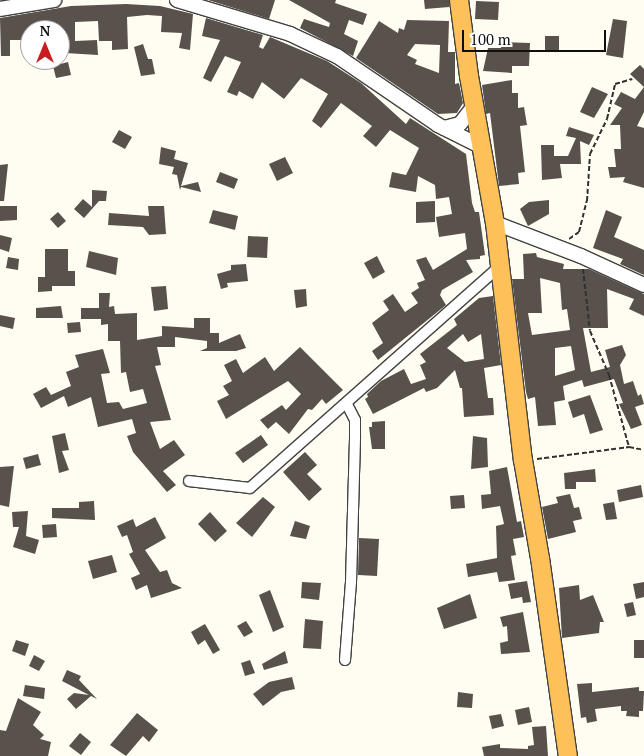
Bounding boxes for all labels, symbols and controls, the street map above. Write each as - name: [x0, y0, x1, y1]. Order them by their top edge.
- north arrow: [20, 20, 70, 70]
- scale bar: [464, 20, 608, 52]
- text: N: [40, 21, 50, 40]
- text: 100 m: [470, 29, 511, 49]

